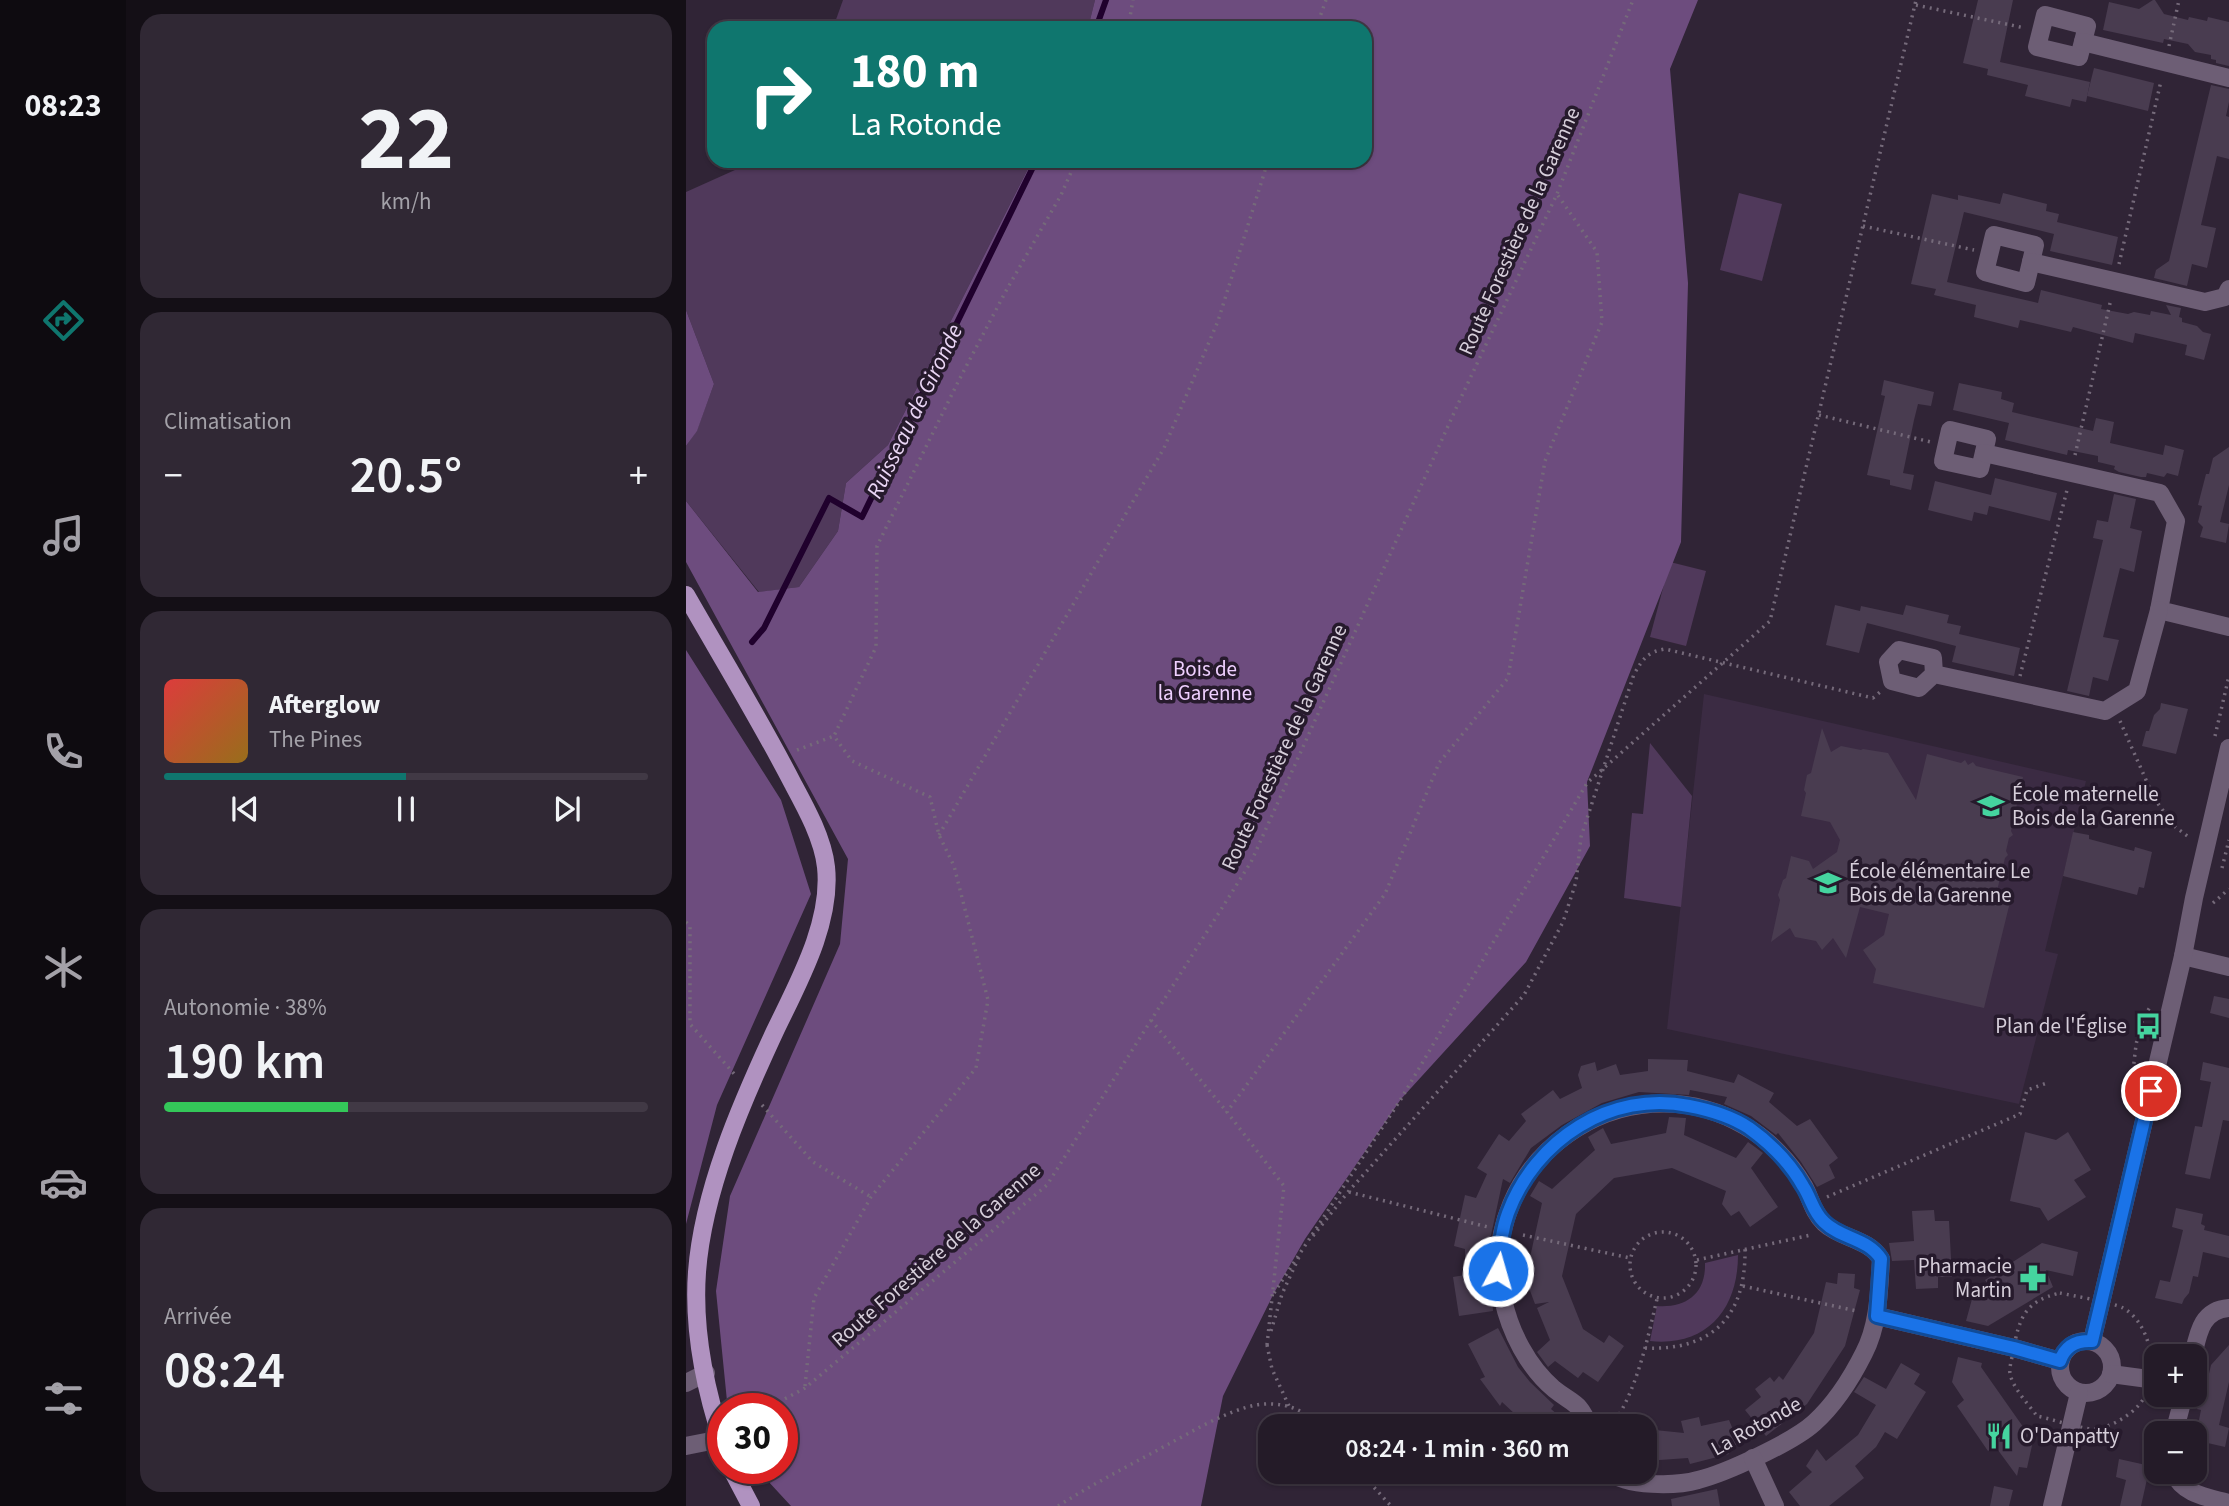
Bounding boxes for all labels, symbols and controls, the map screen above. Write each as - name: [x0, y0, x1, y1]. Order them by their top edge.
- text: 180 m: [850, 37, 979, 107]
- icon: right: [735, 49, 826, 140]
- text: 22: [358, 75, 454, 204]
- text: 08:23: [24, 83, 102, 129]
- text: La Rotonde: [850, 102, 1002, 148]
- street label: Route Forestière de la Garenne: [1451, 102, 1587, 360]
- text: km/h: [380, 185, 432, 218]
- icon: directions: [39, 296, 88, 345]
- water label: Ruisseau de Gironde: [858, 318, 971, 504]
- text: Climatisation: [164, 405, 292, 438]
- text: 20.5°: [350, 439, 462, 513]
- text: −: [164, 449, 183, 503]
- text: +: [629, 449, 648, 503]
- icon: music: [39, 511, 88, 560]
- street label: Route Forestière de la Garenne: [1214, 619, 1354, 875]
- park label: Bois de la Garenne: [1158, 654, 1252, 708]
- text: Afterglow: [269, 686, 380, 723]
- text: The Pines: [269, 723, 362, 756]
- icon: phone: [39, 727, 88, 776]
- place label: École maternelle Bois de la Garenne: [2012, 779, 2175, 833]
- icon: previous: [226, 790, 264, 828]
- icon: pause: [387, 790, 425, 828]
- icon: next: [548, 790, 586, 828]
- school or university icon: École maternelle Bois de la Garenne: [1976, 791, 2006, 821]
- place label: École élémentaire Le Bois de la Garenne: [1849, 856, 2030, 910]
- school or university icon: École élémentaire Le Bois de la Garenne: [1813, 868, 1843, 898]
- icon: climate: [39, 943, 88, 992]
- text: Autonomie · 38%: [164, 991, 327, 1024]
- place label: Plan de l'Église: [1995, 1011, 2127, 1041]
- bus stop icon: Plan de l'Église: [2133, 1011, 2163, 1041]
- text: 190 km: [164, 1025, 325, 1099]
- pin: [2121, 1061, 2181, 1121]
- icon: arrive: [2132, 1072, 2170, 1110]
- street label: Route Forestière de la Garenne: [825, 1156, 1047, 1354]
- icon: car: [39, 1158, 88, 1207]
- position arrow: [1461, 1234, 1535, 1308]
- place label: Pharmacie Martin: [1918, 1251, 2012, 1305]
- pharmacy icon: Pharmacie Martin: [2018, 1263, 2048, 1293]
- text: Arrivée: [164, 1300, 232, 1333]
- text: 08:24: [164, 1334, 285, 1408]
- map controls: [2144, 1344, 2207, 1484]
- button: +: [2144, 1344, 2207, 1407]
- icon: filters: [39, 1374, 88, 1423]
- street label: La Rotonde: [1705, 1389, 1807, 1463]
- speed limit sign: 30: [707, 1393, 798, 1484]
- restaurant icon: O'Danpatty: [1984, 1421, 2014, 1451]
- place label: O'Danpatty: [2020, 1421, 2120, 1451]
- button: −: [2144, 1421, 2207, 1484]
- text: 08:24 · 1 min · 360 m: [1345, 1430, 1570, 1467]

